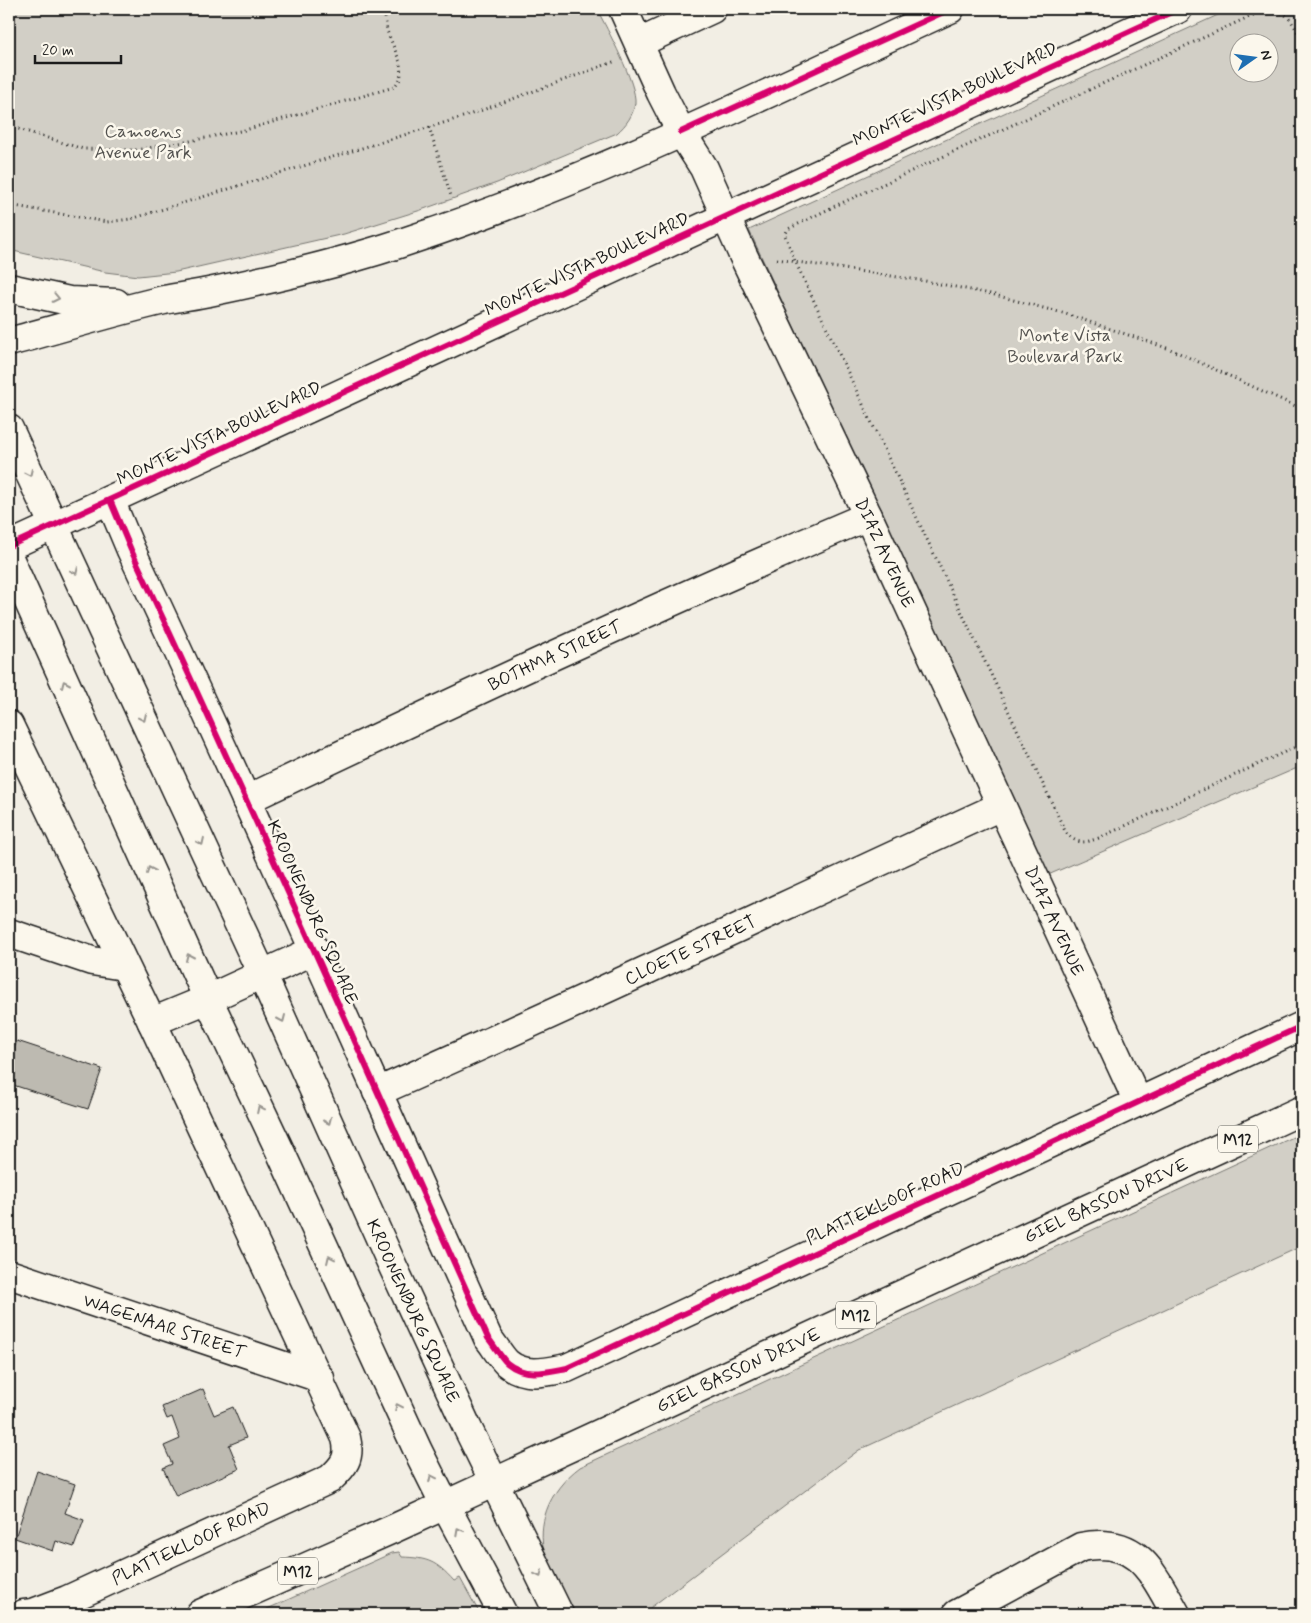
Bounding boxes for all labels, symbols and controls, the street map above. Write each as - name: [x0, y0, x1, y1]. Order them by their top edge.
- scale bar: [35, 32, 121, 64]
- north arrow: [1228, 32, 1278, 82]
- street label: MONTE VISTA BOULEVARD: [849, 37, 1062, 153]
- text: 20 m: [42, 41, 74, 61]
- text: N: [1256, 48, 1276, 62]
- park label: Camoens Avenue Park: [94, 120, 192, 165]
- street label: MONTE VISTA BOULEVARD: [481, 207, 694, 323]
- one-way arrow: [52, 293, 61, 303]
- park label: Monte Vista Boulevard Park: [1007, 324, 1123, 369]
- street label: MONTE VISTA BOULEVARD: [113, 376, 326, 492]
- one-way arrow: [23, 468, 34, 477]
- street label: DIAZ AVENUE: [848, 494, 920, 612]
- one-way arrow: [68, 566, 79, 575]
- street label: BOTHMA STREET: [484, 615, 627, 697]
- one-way arrow: [61, 680, 72, 689]
- one-way arrow: [137, 713, 147, 722]
- street label: KROONENBURG SQUARE: [261, 817, 364, 1008]
- one-way arrow: [195, 837, 205, 846]
- street label: DIAZ AVENUE: [1018, 862, 1089, 980]
- one-way arrow: [145, 866, 156, 875]
- street label: CLOETE STREET: [621, 910, 760, 992]
- one-way arrow: [184, 953, 195, 962]
- one-way arrow: [276, 1014, 287, 1023]
- one-way arrow: [256, 1105, 266, 1114]
- one-way arrow: [321, 1116, 332, 1125]
- road number: M12: [1218, 1126, 1258, 1152]
- street label: GIEL BASSON DRIVE: [1020, 1153, 1193, 1249]
- street label: PLATTEKLOOF ROAD: [802, 1156, 969, 1251]
- street label: KROONENBURG SQUARE: [360, 1216, 465, 1407]
- one-way arrow: [326, 1255, 336, 1264]
- street label: WAGENAAR STREET: [80, 1289, 249, 1366]
- road number: M12: [836, 1302, 876, 1328]
- street label: GIEL BASSON DRIVE: [653, 1322, 825, 1419]
- one-way arrow: [394, 1403, 404, 1412]
- one-way arrow: [427, 1474, 438, 1483]
- street label: PLATTEKLOOF ROAD: [108, 1496, 275, 1591]
- one-way arrow: [455, 1527, 465, 1536]
- road number: M12: [278, 1558, 318, 1584]
- one-way arrow: [533, 1569, 543, 1578]

